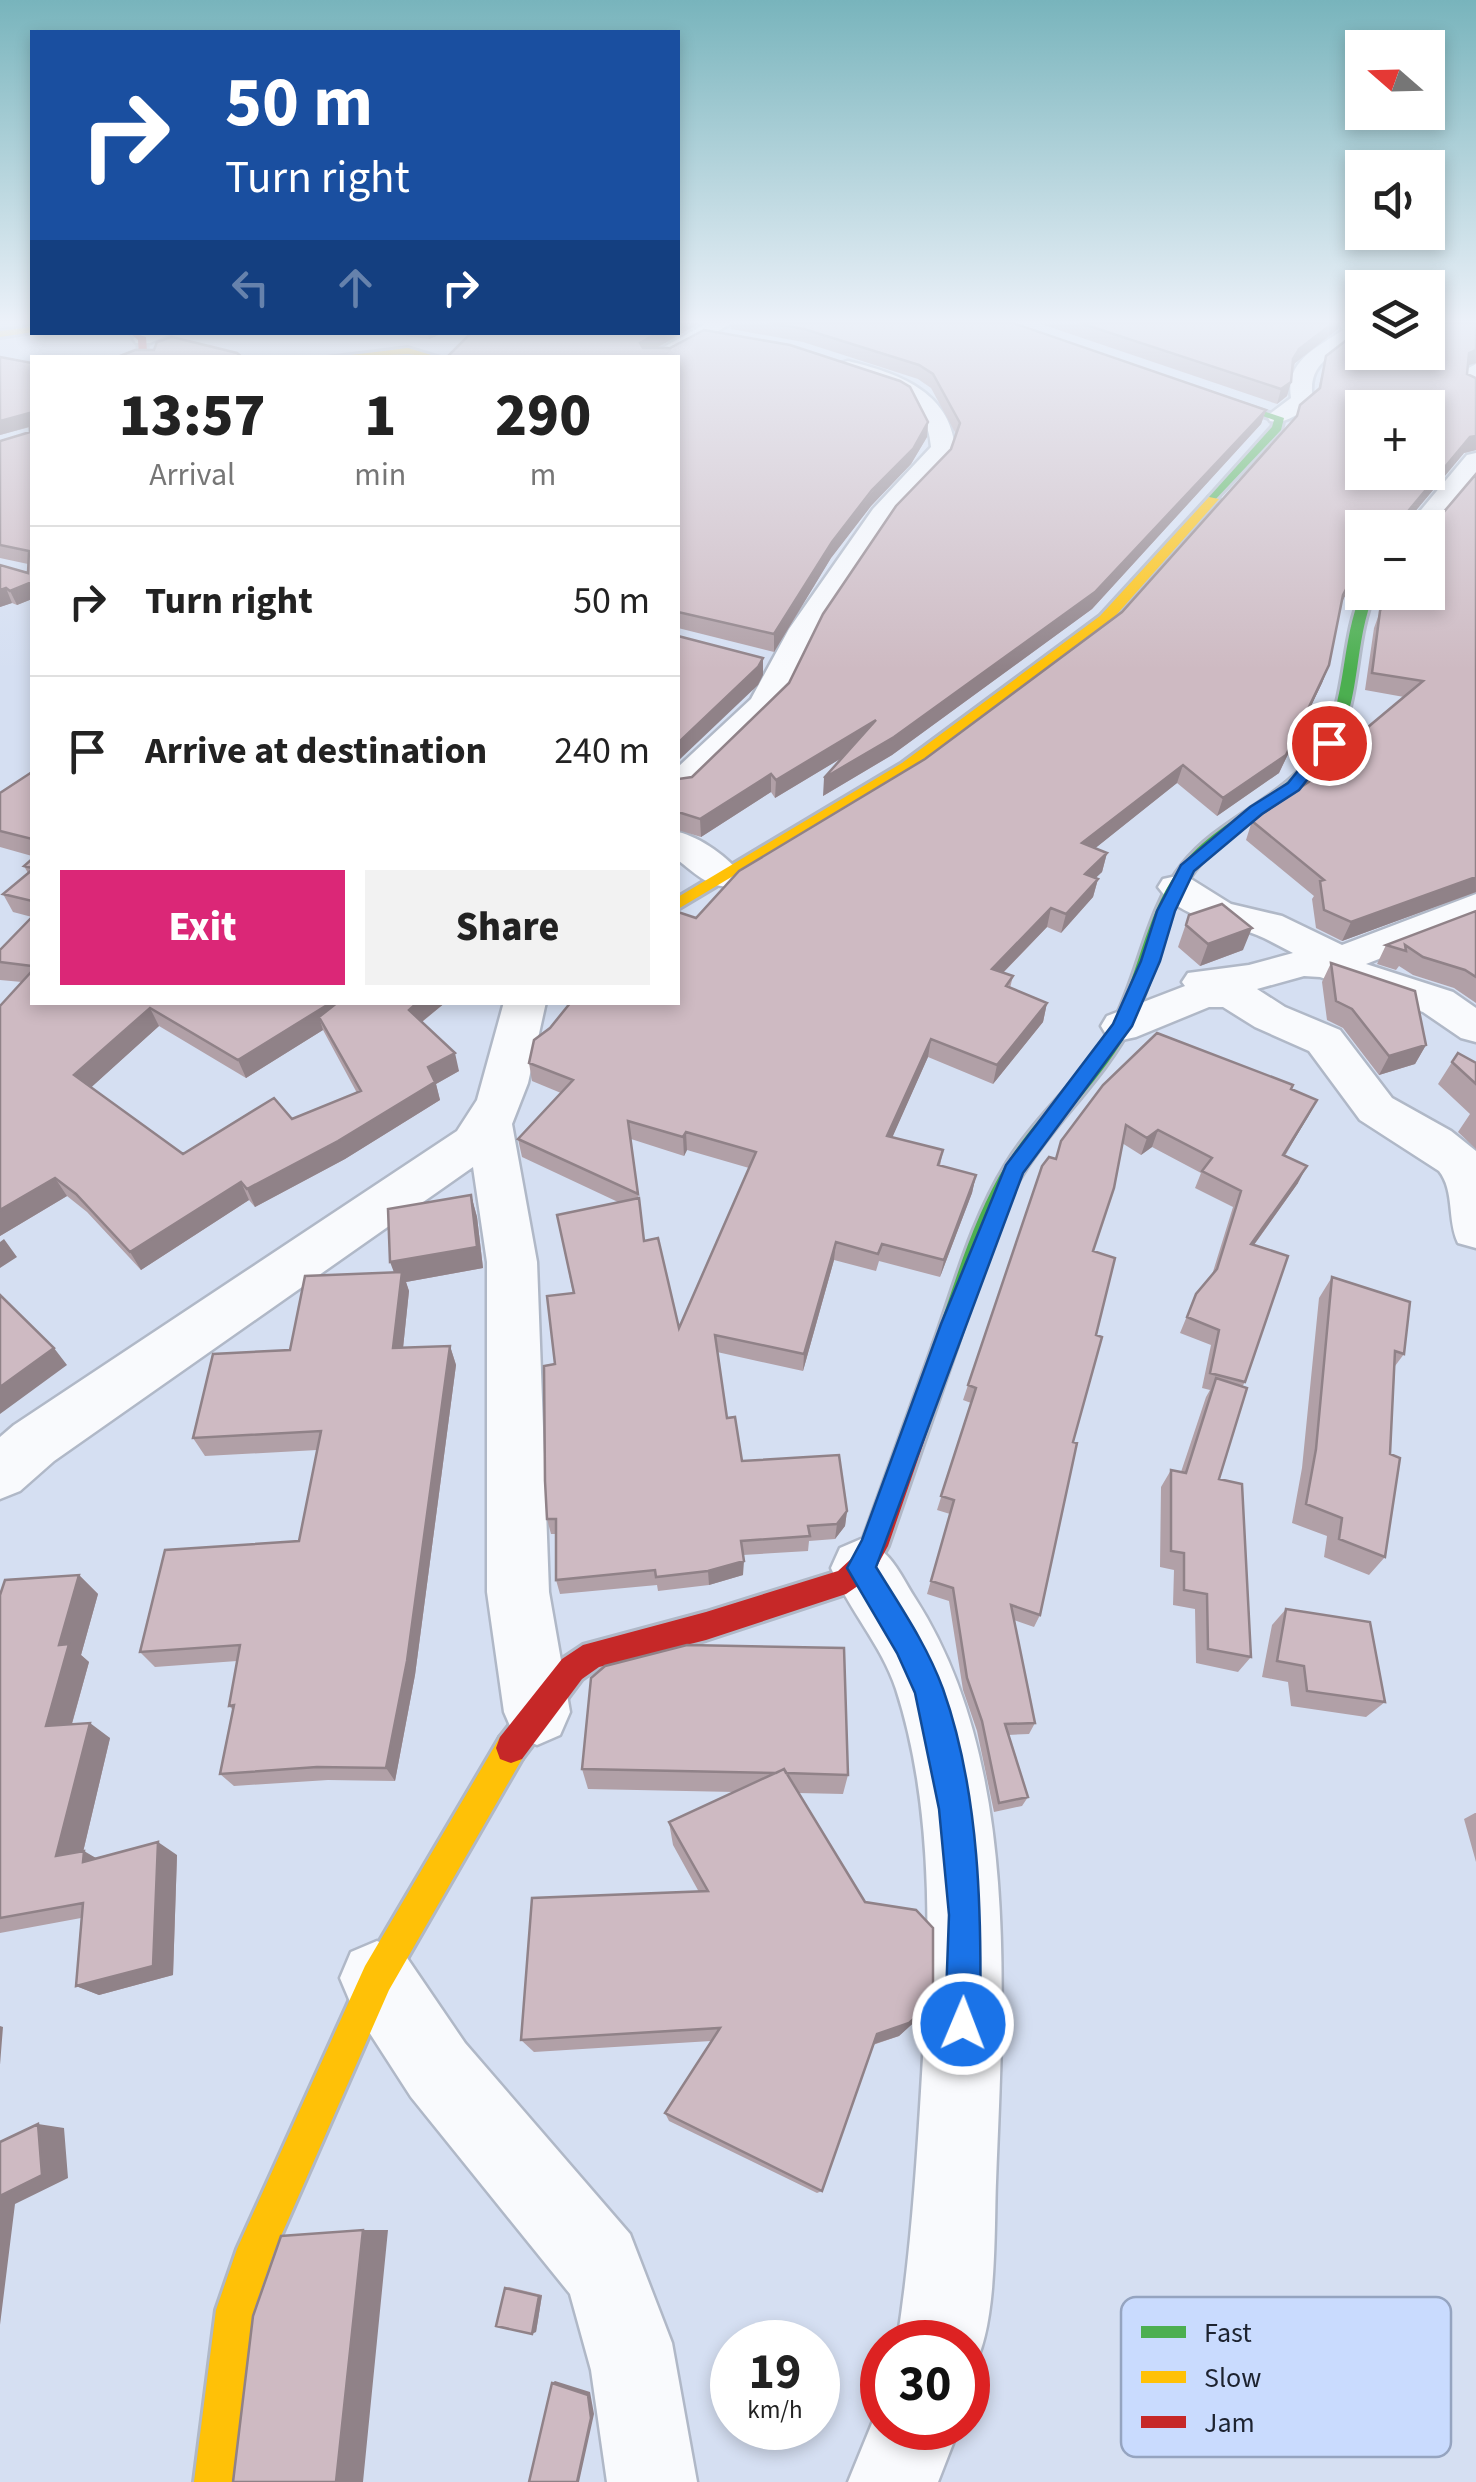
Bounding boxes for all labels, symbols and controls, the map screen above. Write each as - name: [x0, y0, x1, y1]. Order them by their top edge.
- north arrow: [1345, 30, 1445, 130]
- map controls: [1345, 30, 1445, 610]
- text: 50 m: [225, 53, 373, 153]
- icon: right: [60, 70, 190, 200]
- text: Turn right: [225, 146, 410, 210]
- button: sound: [1345, 150, 1445, 250]
- icon: left: [223, 260, 278, 315]
- icon: ahead: [328, 260, 383, 315]
- icon: right: [433, 260, 488, 315]
- button: layers: [1345, 270, 1445, 370]
- text: 13:57: [119, 374, 266, 459]
- text: 1: [364, 374, 396, 459]
- text: 290: [495, 374, 591, 459]
- button: +: [1345, 390, 1445, 490]
- text: Arrival: [149, 452, 235, 498]
- text: min: [354, 452, 406, 498]
- text: m: [530, 452, 556, 498]
- button: −: [1345, 510, 1445, 610]
- icon: right: [60, 574, 115, 629]
- text: Turn right: [145, 574, 313, 628]
- text: 50 m: [573, 574, 650, 628]
- pin: [1287, 701, 1372, 786]
- icon: arrive: [1302, 716, 1357, 771]
- icon: arrive: [60, 724, 115, 779]
- text: Arrive at destination: [145, 724, 487, 778]
- text: 240 m: [554, 724, 650, 778]
- button: Exit: [60, 870, 345, 985]
- button: Share: [365, 870, 650, 985]
- position arrow: [911, 1972, 1015, 2076]
- legend: [1121, 2297, 1451, 2457]
- text: Fast: [1204, 2313, 1252, 2353]
- speed limit sign: 30: [860, 2320, 990, 2450]
- text: 19: [749, 2337, 801, 2408]
- text: Slow: [1204, 2358, 1261, 2398]
- text: km/h: [747, 2392, 803, 2428]
- text: Jam: [1204, 2403, 1255, 2443]

